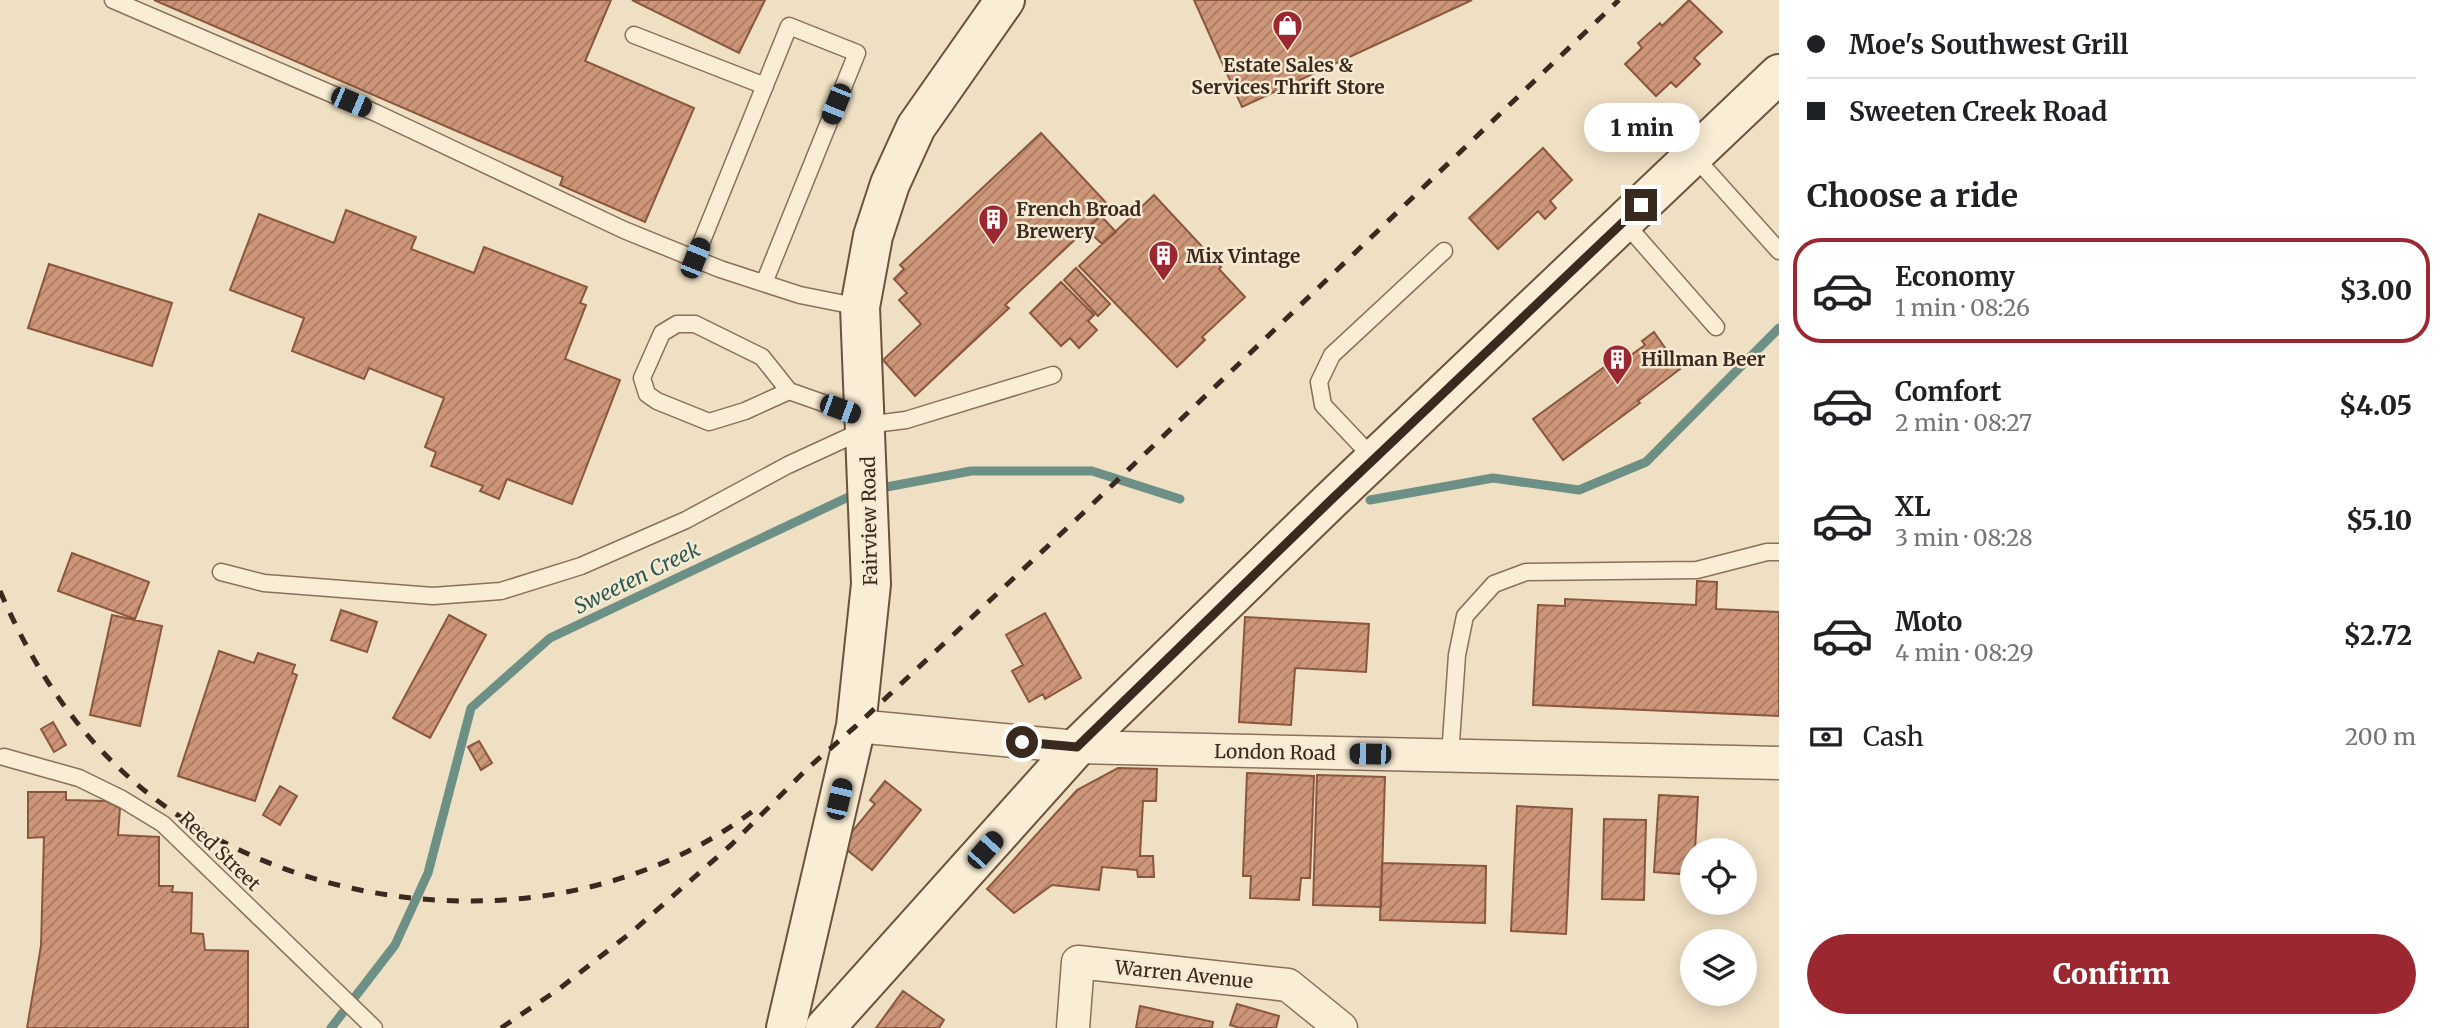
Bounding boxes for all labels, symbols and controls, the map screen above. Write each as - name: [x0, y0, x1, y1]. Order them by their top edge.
- shop icon: Estate Sales & Services Thrift Store: [1271, 9, 1305, 53]
- text: Moe's Southwest Grill: [1849, 28, 2129, 61]
- place label: Estate Sales & Services Thrift Store: [1191, 53, 1385, 99]
- car: [819, 81, 854, 127]
- car: [328, 84, 375, 120]
- text: Sweeten Creek Road: [1849, 95, 2107, 128]
- callout: 1 min: [1583, 104, 1699, 152]
- text: 1 min: [1610, 113, 1674, 142]
- text: Choose a ride: [1807, 176, 2018, 216]
- route end: [1625, 189, 1657, 221]
- place label: French Broad Brewery: [1016, 197, 1142, 243]
- building icon: French Broad Brewery: [976, 203, 1010, 247]
- car: [678, 235, 713, 281]
- building icon: Mix Vintage: [1146, 239, 1180, 283]
- place label: Mix Vintage: [1186, 244, 1300, 268]
- icon: car: [1811, 259, 1874, 322]
- text: Economy: [1895, 260, 2015, 293]
- text: $3.00: [2339, 274, 2412, 307]
- text: 1 min · 08:26: [1895, 293, 2030, 322]
- building icon: Hillman Beer: [1601, 342, 1635, 386]
- place label: Hillman Beer: [1641, 347, 1766, 371]
- icon: car: [1811, 374, 1874, 437]
- text: Comfort: [1895, 375, 2001, 408]
- text: $4.05: [2339, 389, 2412, 422]
- car: [817, 392, 864, 426]
- text: 2 min · 08:27: [1895, 408, 2032, 437]
- street label: Fairview Road: [856, 456, 882, 586]
- icon: car: [1811, 489, 1874, 552]
- text: XL: [1895, 490, 1931, 523]
- text: $5.10: [2346, 504, 2412, 537]
- text: 3 min · 08:28: [1895, 523, 2033, 552]
- water label: Sweeten Creek: [569, 535, 705, 620]
- icon: car: [1811, 604, 1874, 667]
- text: Moto: [1895, 605, 1962, 638]
- text: $2.72: [2344, 619, 2412, 652]
- text: 4 min · 08:29: [1895, 638, 2034, 667]
- icon: cash: [1807, 718, 1845, 756]
- text: Cash: [1863, 720, 1924, 753]
- text: 200 m: [2345, 722, 2416, 751]
- route start: [1006, 726, 1038, 758]
- street label: London Road: [1214, 739, 1336, 765]
- car: [1349, 743, 1392, 765]
- car: [825, 776, 854, 822]
- street label: Reed Street: [174, 806, 266, 896]
- car: [964, 827, 1007, 873]
- map controls: [1680, 838, 1757, 1006]
- button: locate: [1680, 838, 1757, 915]
- button: layers: [1680, 929, 1757, 1006]
- button: Confirm: [1807, 934, 2416, 1014]
- street label: Warren Avenue: [1113, 955, 1254, 993]

